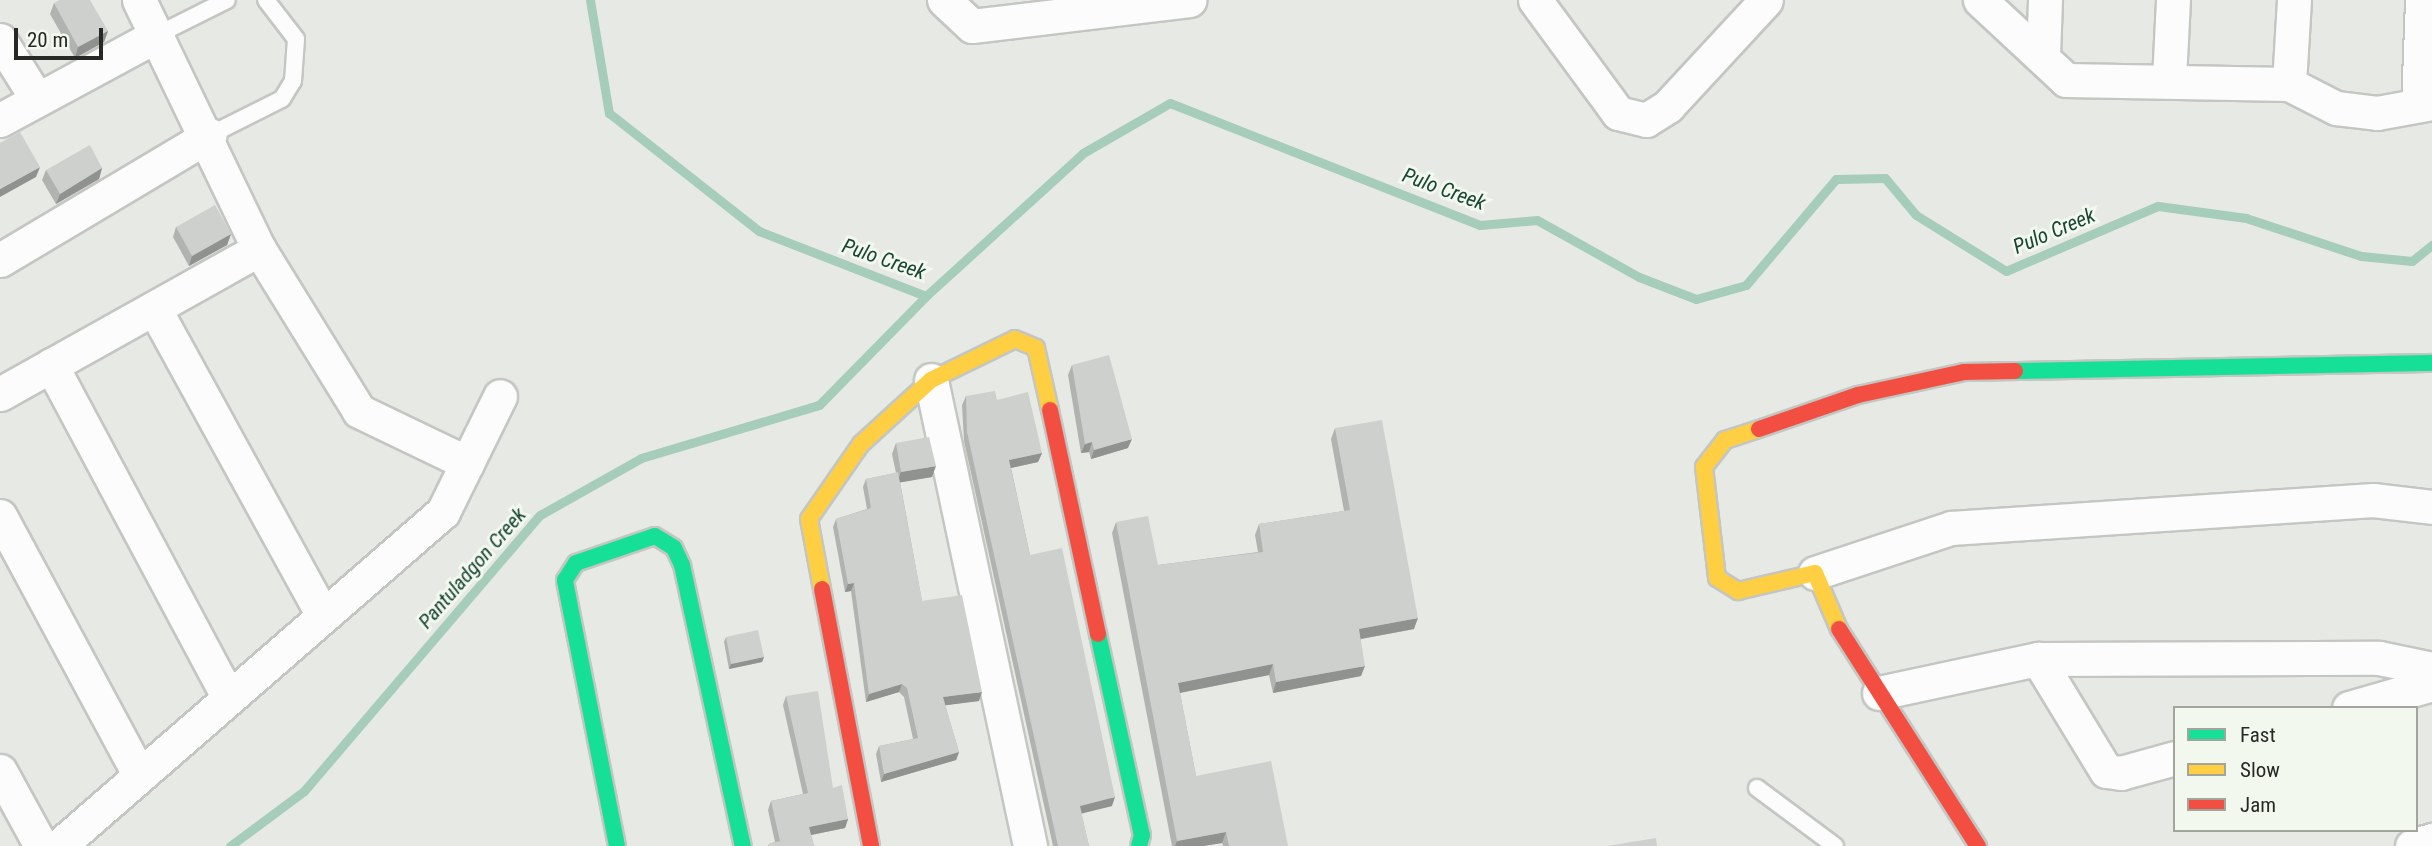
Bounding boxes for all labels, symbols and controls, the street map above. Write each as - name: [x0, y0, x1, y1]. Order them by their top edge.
- scale bar: [18, 14, 107, 58]
- text: 20 m: [27, 28, 68, 52]
- water label: Pulo Creek: [1399, 162, 1489, 216]
- water label: Pulo Creek: [2009, 202, 2099, 260]
- water label: Pulo Creek: [839, 233, 929, 285]
- water label: Pantuladgon Creek: [413, 502, 531, 634]
- legend: [2173, 706, 2418, 832]
- text: Fast: [2240, 723, 2276, 747]
- text: Slow: [2240, 758, 2280, 782]
- text: Jam: [2240, 793, 2276, 817]

